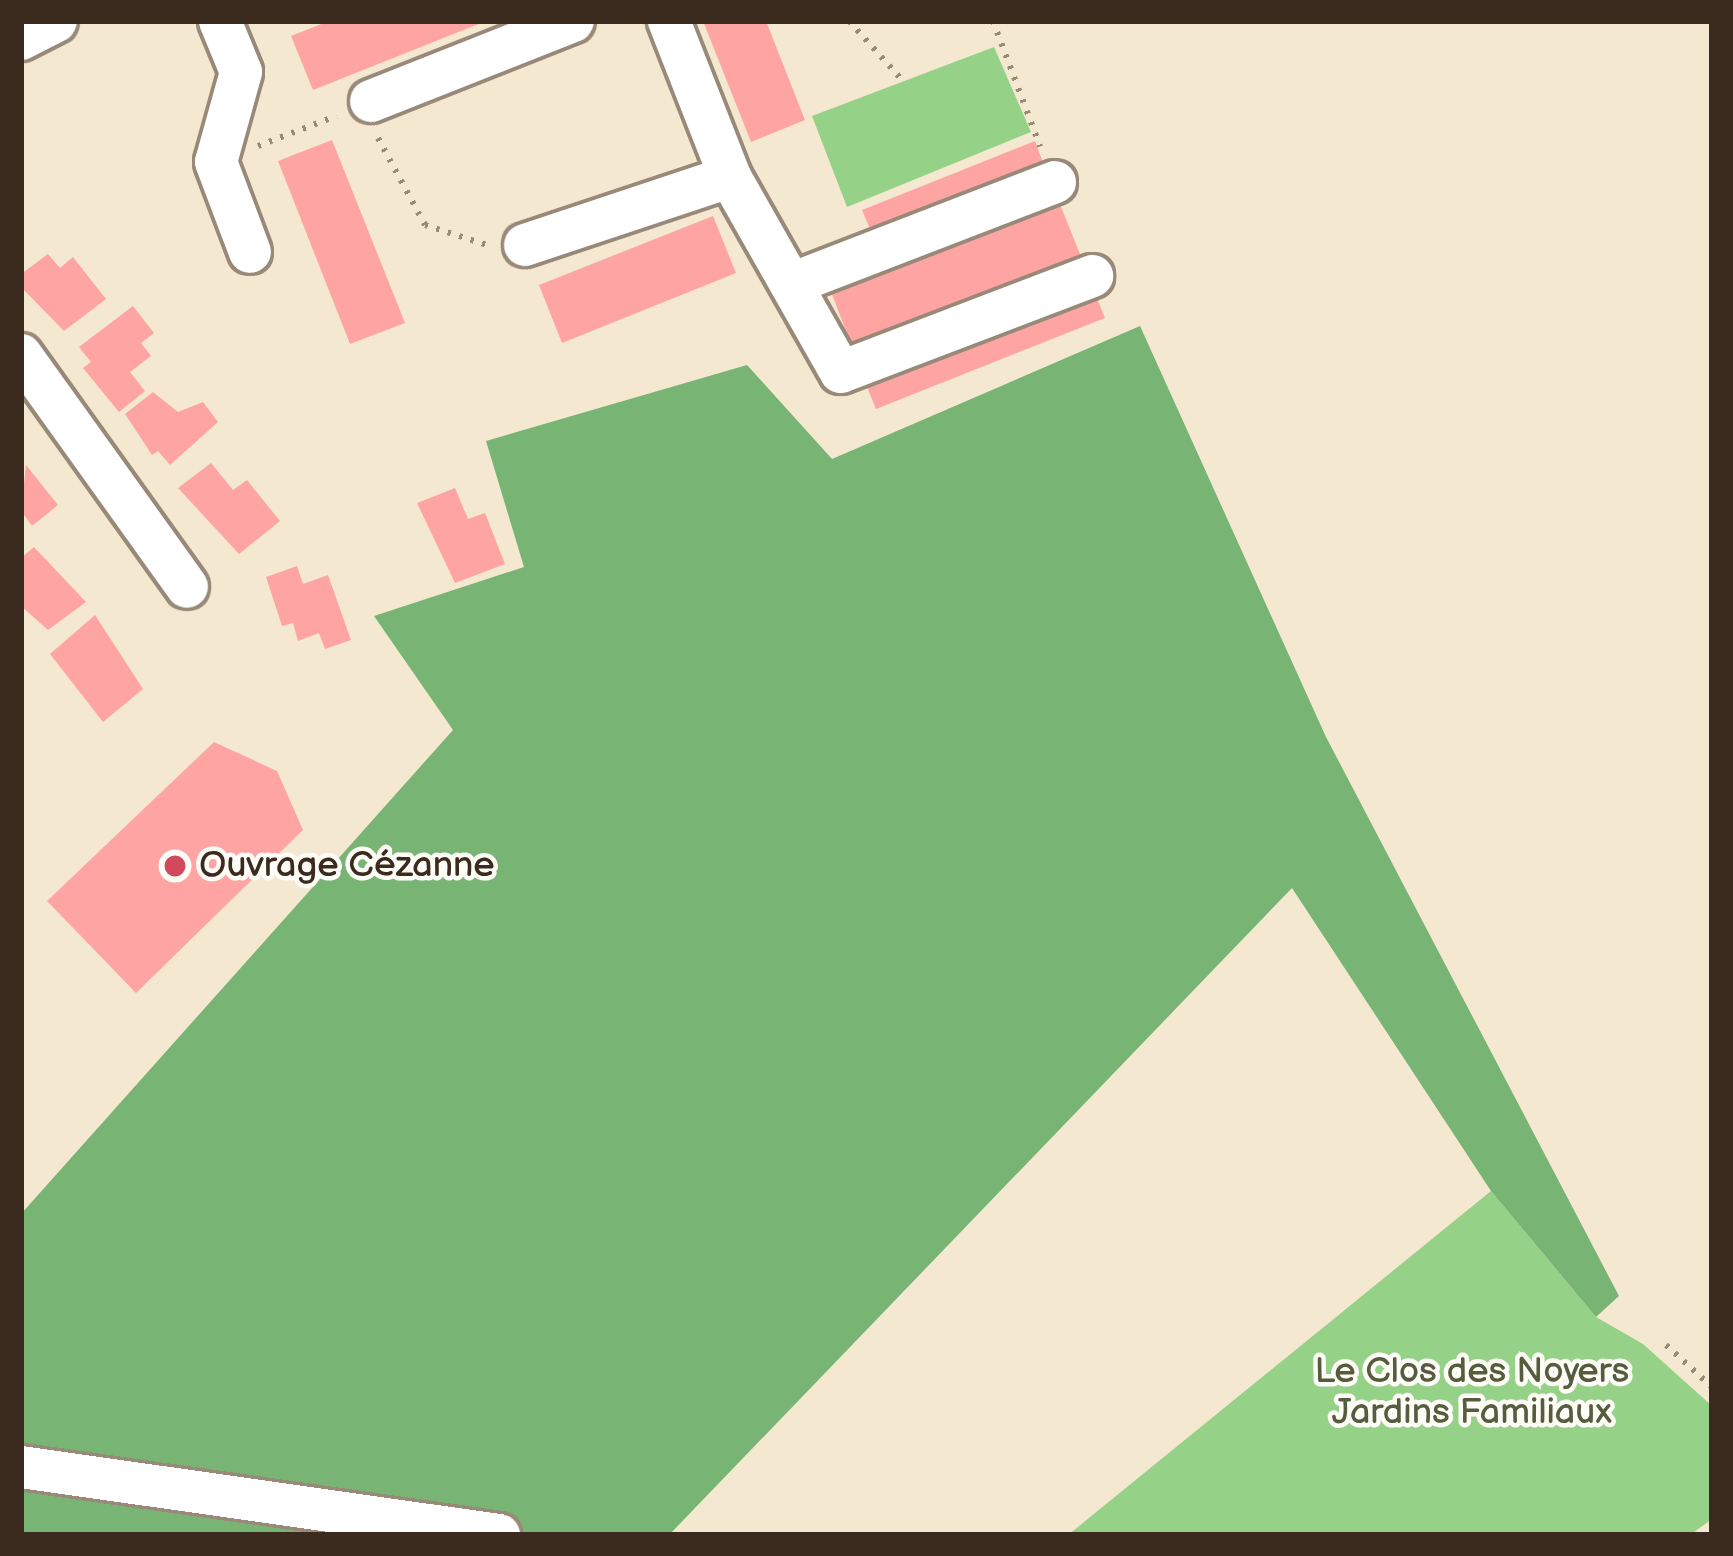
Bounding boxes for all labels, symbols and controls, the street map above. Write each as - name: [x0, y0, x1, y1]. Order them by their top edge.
- place label: Ouvrage Cézanne: [199, 844, 495, 888]
- marker: Ouvrage Cézanne: [162, 853, 188, 879]
- park label: Le Clos des Noyers Jardins Familiaux: [1315, 1349, 1629, 1434]

